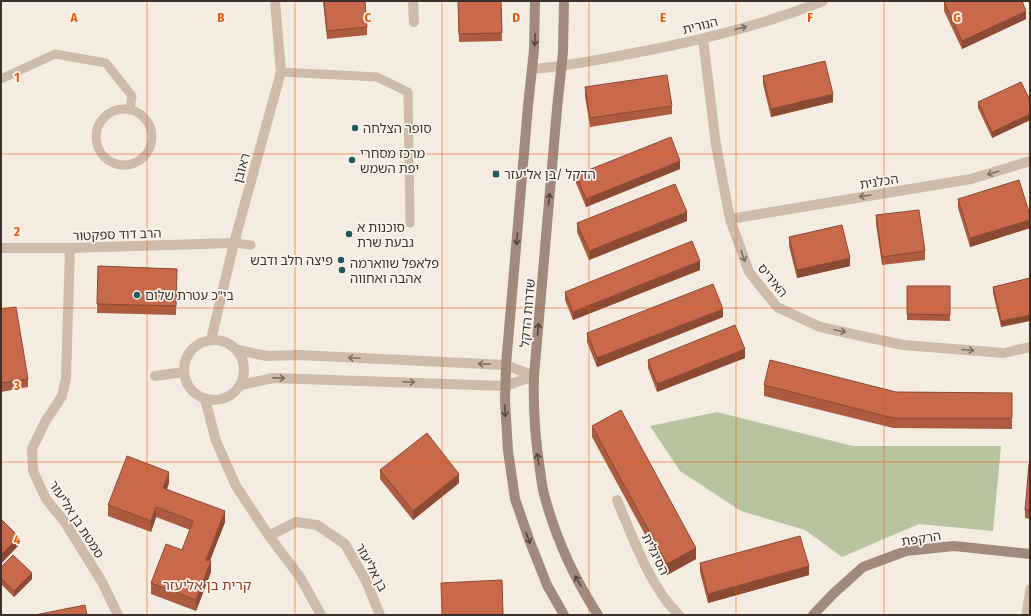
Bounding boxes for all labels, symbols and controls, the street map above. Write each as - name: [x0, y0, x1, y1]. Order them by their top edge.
- text: A: [69, 10, 78, 25]
- text: B: [217, 10, 225, 25]
- text: C: [365, 10, 372, 25]
- text: D: [512, 10, 520, 25]
- text: E: [660, 10, 666, 25]
- text: F: [807, 10, 813, 25]
- text: G: [953, 10, 961, 25]
- street label: הנורית: [681, 14, 719, 37]
- one-way arrow: [734, 24, 747, 31]
- one-way arrow: [531, 33, 538, 46]
- text: 1: [14, 70, 20, 85]
- place label: סופר הצלחה: [363, 121, 432, 136]
- marker: סופר הצלחה: [350, 123, 360, 133]
- place label: מרכז מסחרי יפת השמש: [360, 146, 425, 176]
- street label: ראובן: [230, 151, 253, 185]
- marker: מרכז מסחרי יפת השמש: [347, 155, 357, 165]
- place label: הדקל /בן אליעזר: [504, 167, 596, 182]
- marker: הדקל /בן אליעזר: [491, 169, 501, 179]
- one-way arrow: [986, 170, 999, 177]
- street label: הכלנית: [859, 171, 899, 192]
- one-way arrow: [859, 192, 872, 200]
- one-way arrow: [546, 193, 553, 206]
- place label: סוכנות א גבעת שרת: [357, 220, 414, 250]
- text: 2: [13, 224, 20, 239]
- street label: הרב דוד ספקטור: [72, 225, 162, 244]
- marker: סוכנות א גבעת שרת: [344, 229, 354, 239]
- one-way arrow: [513, 232, 520, 245]
- one-way arrow: [739, 249, 747, 261]
- place label: פיצה חלב ודבש: [250, 253, 333, 268]
- marker: פיצה חלב ודבש: [336, 255, 346, 265]
- place label: פלאפל שווארמה אהבה ואחווה: [350, 256, 439, 286]
- street label: האיריס: [755, 261, 791, 300]
- marker: פלאפל שווארמה אהבה ואחווה: [337, 265, 347, 275]
- street label: שדרות הדקל: [517, 278, 538, 348]
- place label: בי"כ עטרת שלום: [145, 288, 234, 303]
- marker: בי"כ עטרת שלום: [132, 290, 142, 300]
- one-way arrow: [535, 323, 542, 336]
- one-way arrow: [833, 328, 846, 336]
- one-way arrow: [961, 347, 974, 354]
- one-way arrow: [348, 354, 361, 361]
- one-way arrow: [478, 360, 491, 367]
- one-way arrow: [272, 375, 285, 382]
- text: 3: [13, 378, 20, 393]
- one-way arrow: [402, 379, 415, 386]
- one-way arrow: [502, 404, 509, 417]
- one-way arrow: [534, 453, 542, 466]
- street label: סמטת בן אליעזר: [46, 478, 107, 561]
- street label: הרקפת: [900, 528, 942, 549]
- one-way arrow: [525, 531, 533, 543]
- street label: הסיגלית: [639, 531, 672, 577]
- text: 4: [14, 532, 21, 547]
- street label: בן אליעזר: [353, 541, 390, 594]
- one-way arrow: [574, 576, 582, 588]
- district label: קרית בן אליעזר: [162, 577, 252, 594]

